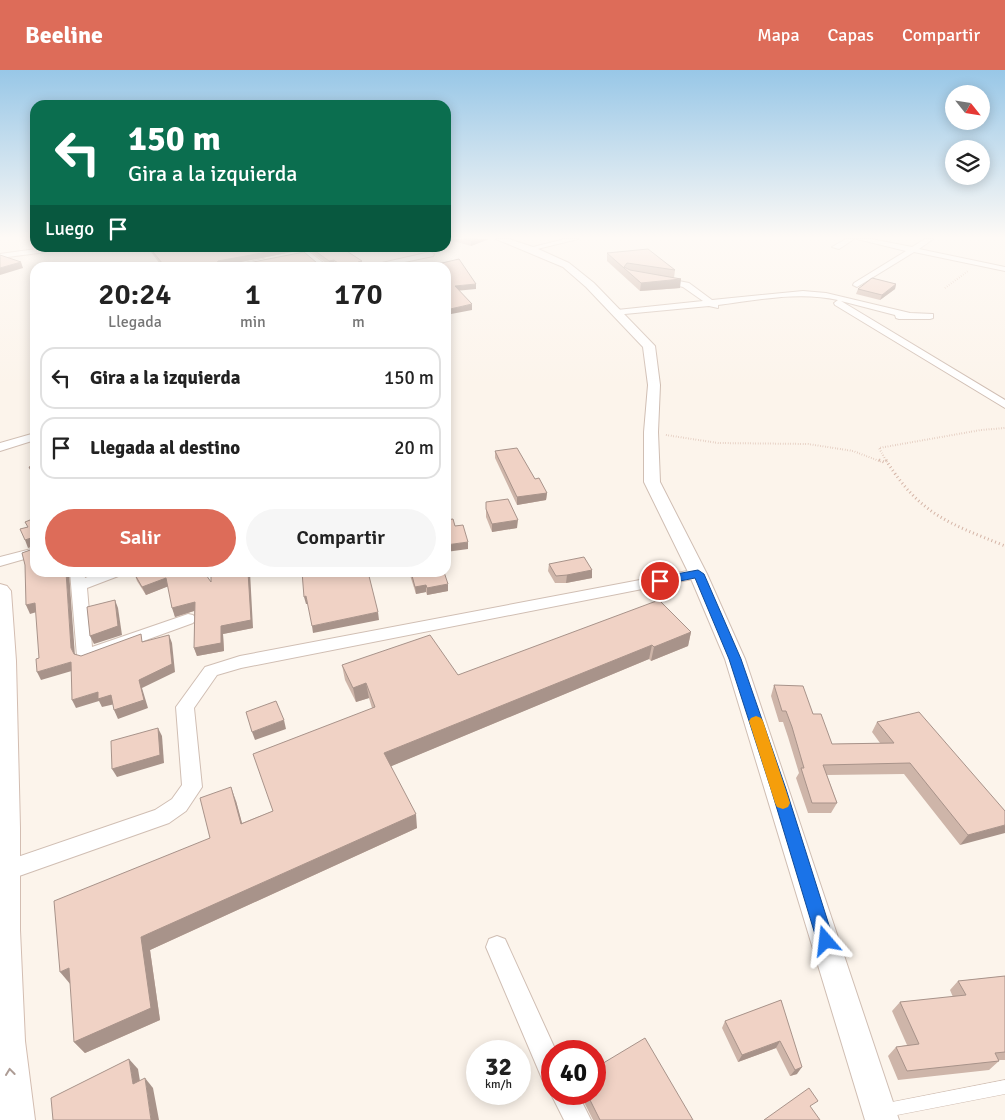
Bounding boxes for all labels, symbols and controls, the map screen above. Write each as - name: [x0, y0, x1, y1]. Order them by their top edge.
- text: Beeline: [25, 20, 103, 50]
- text: Mapa: [757, 24, 800, 46]
- text: Capas: [828, 24, 874, 46]
- text: Compartir: [902, 24, 980, 46]
- north arrow: [945, 85, 990, 130]
- map controls: [945, 85, 990, 185]
- text: 150 m: [128, 117, 221, 160]
- icon: left: [45, 120, 110, 185]
- button: layers: [945, 140, 990, 185]
- text: Gira a la izquierda: [128, 160, 297, 187]
- icon: arrive: [104, 215, 132, 243]
- text: Luego: [45, 217, 94, 241]
- text: 20:24: [98, 276, 172, 313]
- text: 1: [245, 276, 261, 313]
- text: 170: [334, 276, 383, 313]
- text: Llegada: [108, 312, 162, 332]
- text: min: [240, 312, 266, 332]
- text: m: [352, 312, 365, 332]
- icon: left: [47, 364, 75, 392]
- text: Gira a la izquierda: [90, 366, 240, 390]
- text: 150 m: [384, 366, 434, 390]
- icon: arrive: [47, 434, 75, 462]
- text: Llegada al destino: [90, 436, 240, 460]
- text: 20 m: [394, 436, 434, 460]
- button: Salir: [45, 509, 236, 567]
- button: Compartir: [246, 509, 436, 567]
- pin: [639, 560, 681, 602]
- icon: arrive: [646, 567, 674, 595]
- position arrow: [799, 914, 851, 966]
- speed limit sign: 40: [541, 1040, 606, 1105]
- text: 32: [485, 1051, 512, 1082]
- one-way arrow: [5, 1067, 16, 1075]
- text: km/h: [485, 1077, 512, 1092]

